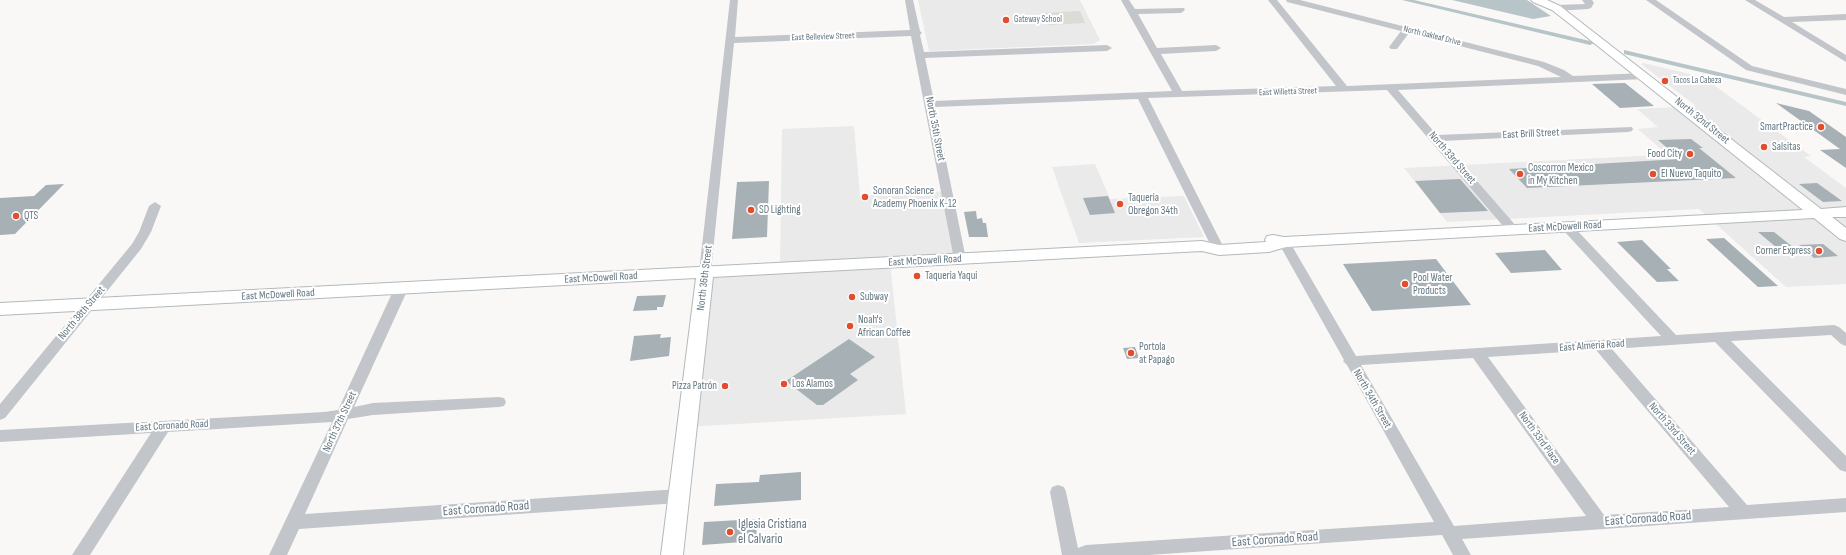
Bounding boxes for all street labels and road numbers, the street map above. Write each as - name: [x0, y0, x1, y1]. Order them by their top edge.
- street label: North Oakleaf Drive: [1402, 24, 1462, 48]
- street label: East Belleview Street: [791, 31, 855, 43]
- street label: East Willetta Street: [1259, 86, 1317, 98]
- street label: North 32nd Street: [1672, 95, 1732, 147]
- street label: North 35th Street: [922, 96, 948, 162]
- street label: East Brill Street: [1502, 126, 1560, 142]
- street label: North 33rd Street: [1426, 129, 1478, 187]
- street label: East McDowell Road: [1528, 218, 1602, 236]
- street label: North 36th Street: [694, 245, 716, 311]
- street label: East McDowell Road: [888, 252, 962, 270]
- street label: East McDowell Road: [564, 269, 638, 287]
- street label: North 38th Street: [56, 284, 108, 342]
- street label: East McDowell Road: [241, 286, 315, 304]
- street label: East Almeria Road: [1559, 337, 1625, 355]
- street label: North 34th Street: [1350, 367, 1394, 431]
- street label: North 37th Street: [320, 390, 360, 454]
- street label: North 33rd Street: [1646, 400, 1698, 458]
- street label: North 33rd Place: [1516, 409, 1562, 467]
- street label: East Coronado Road: [135, 417, 209, 435]
- street label: East Coronado Road: [442, 498, 530, 520]
- street label: East Coronado Road: [1604, 508, 1692, 530]
- street label: East Coronado Road: [1231, 529, 1319, 551]

